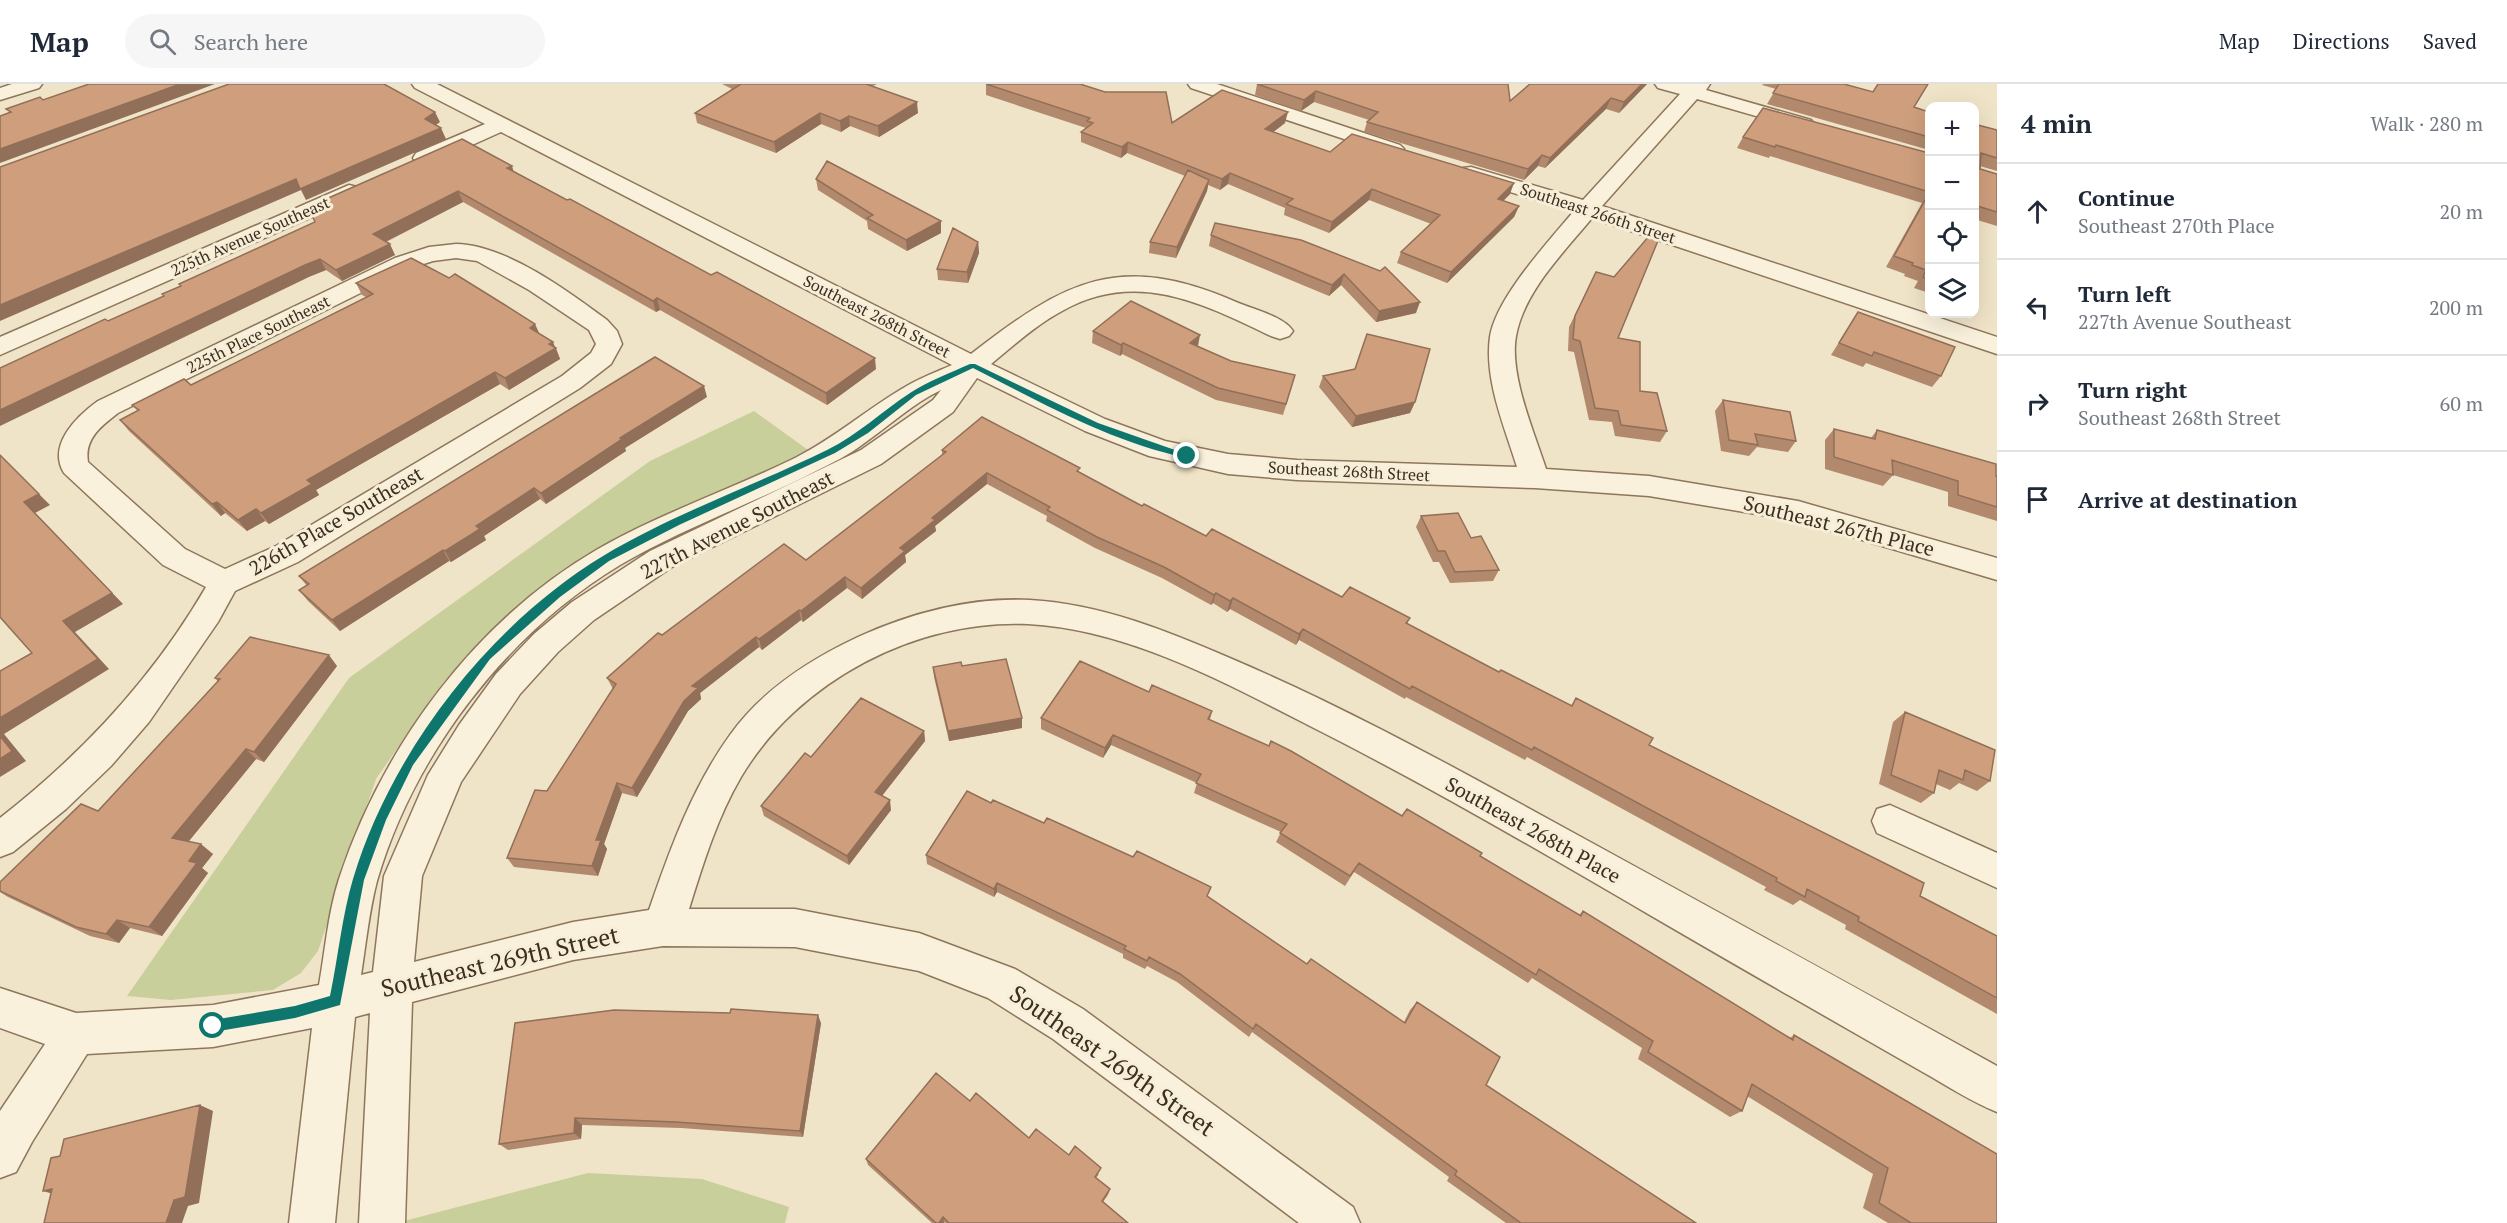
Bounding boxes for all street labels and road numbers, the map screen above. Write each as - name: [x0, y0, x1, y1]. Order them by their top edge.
- street label: Southeast 266th Street: [1517, 177, 1679, 249]
- street label: 225th Avenue Southeast: [167, 191, 333, 281]
- street label: Southeast 268th Street: [800, 269, 954, 363]
- street label: 225th Place Southeast: [183, 290, 334, 378]
- street label: Southeast 268th Street: [1267, 456, 1431, 486]
- street label: 226th Place Southeast: [244, 459, 428, 581]
- street label: 227th Avenue Southeast: [635, 464, 839, 585]
- street label: Southeast 267th Place: [1741, 489, 1937, 562]
- street label: Southeast 268th Place: [1441, 770, 1626, 889]
- street label: Southeast 269th Street: [378, 918, 622, 1004]
- street label: Southeast 269th Street: [1004, 977, 1222, 1143]

